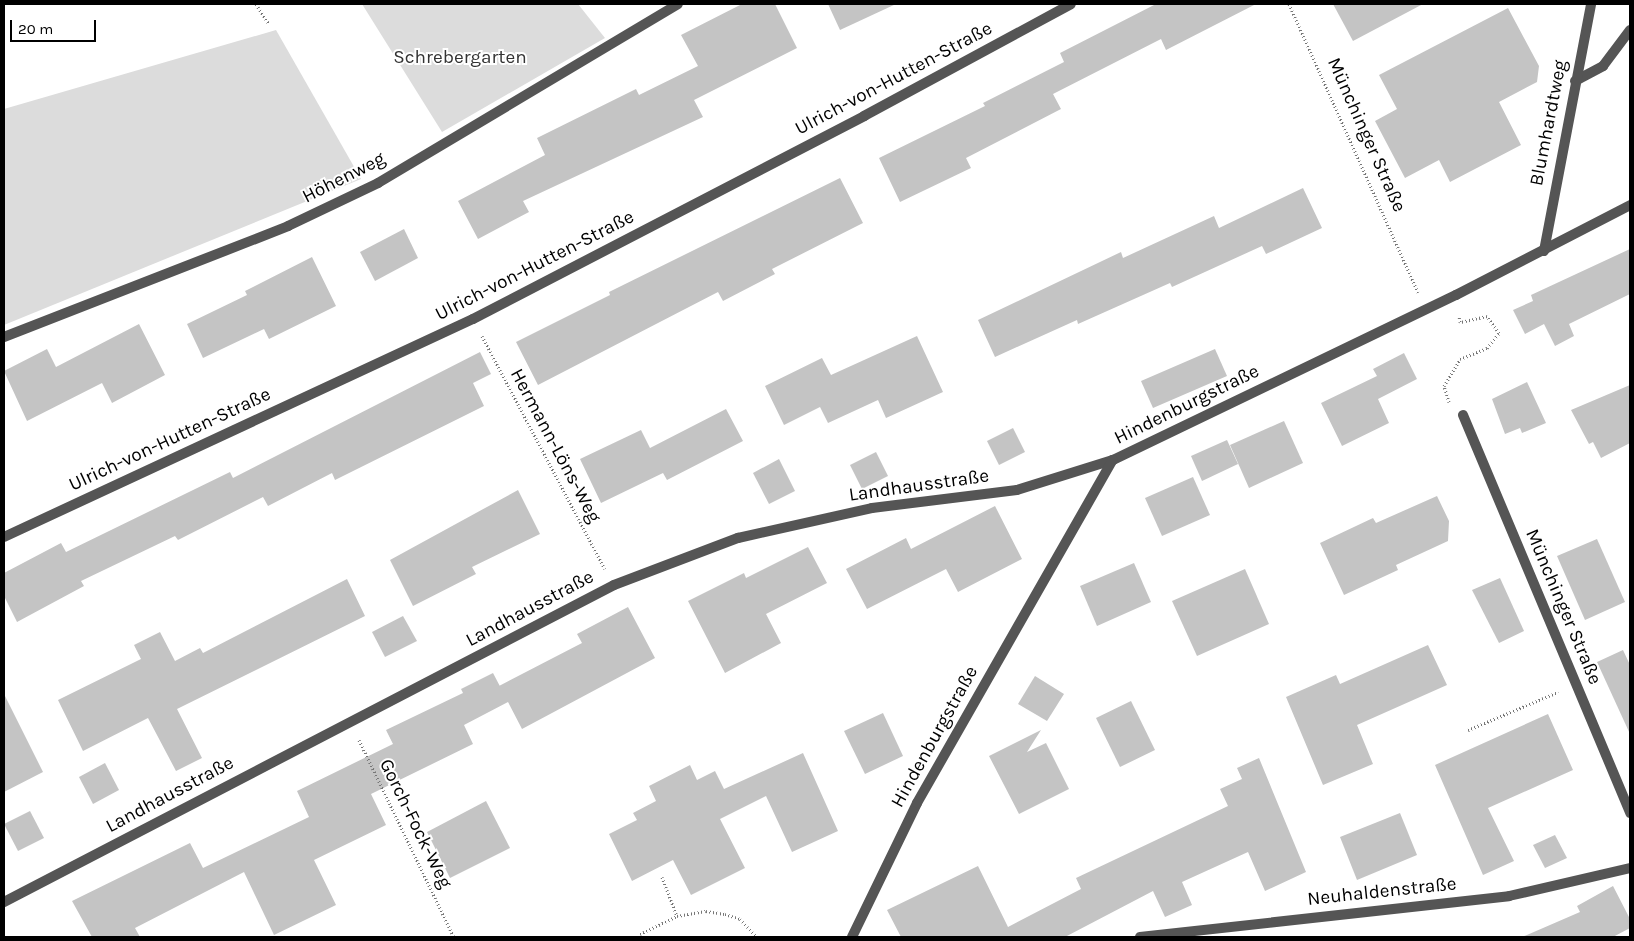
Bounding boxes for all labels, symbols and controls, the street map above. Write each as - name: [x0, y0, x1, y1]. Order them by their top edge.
- scale bar: [12, 10, 99, 42]
- street label: Ulrich-von-Hutten-Straße: [792, 17, 996, 141]
- text: 20 m: [18, 20, 53, 38]
- park label: Schrebergarten: [393, 47, 527, 69]
- street label: Münchinger Straße: [1322, 54, 1410, 216]
- street label: Blumhardtweg: [1526, 58, 1572, 188]
- street label: Höhenweg: [299, 147, 389, 209]
- street label: Ulrich-von-Hutten-Straße: [432, 206, 638, 326]
- street label: Hindenburgstraße: [1111, 360, 1263, 450]
- street label: Hermann-Löns-Weg: [505, 365, 605, 527]
- street label: Ulrich-von-Hutten-Straße: [66, 383, 274, 497]
- street label: Landhausstraße: [847, 465, 991, 507]
- street label: Münchinger Straße: [1520, 526, 1606, 688]
- street label: Landhausstraße: [462, 566, 598, 652]
- street label: Hindenburgstraße: [887, 662, 983, 812]
- street label: Landhausstraße: [102, 752, 238, 838]
- street label: Gorch-Fock-Weg: [374, 756, 456, 892]
- street label: Neuhaldenstraße: [1306, 873, 1458, 911]

